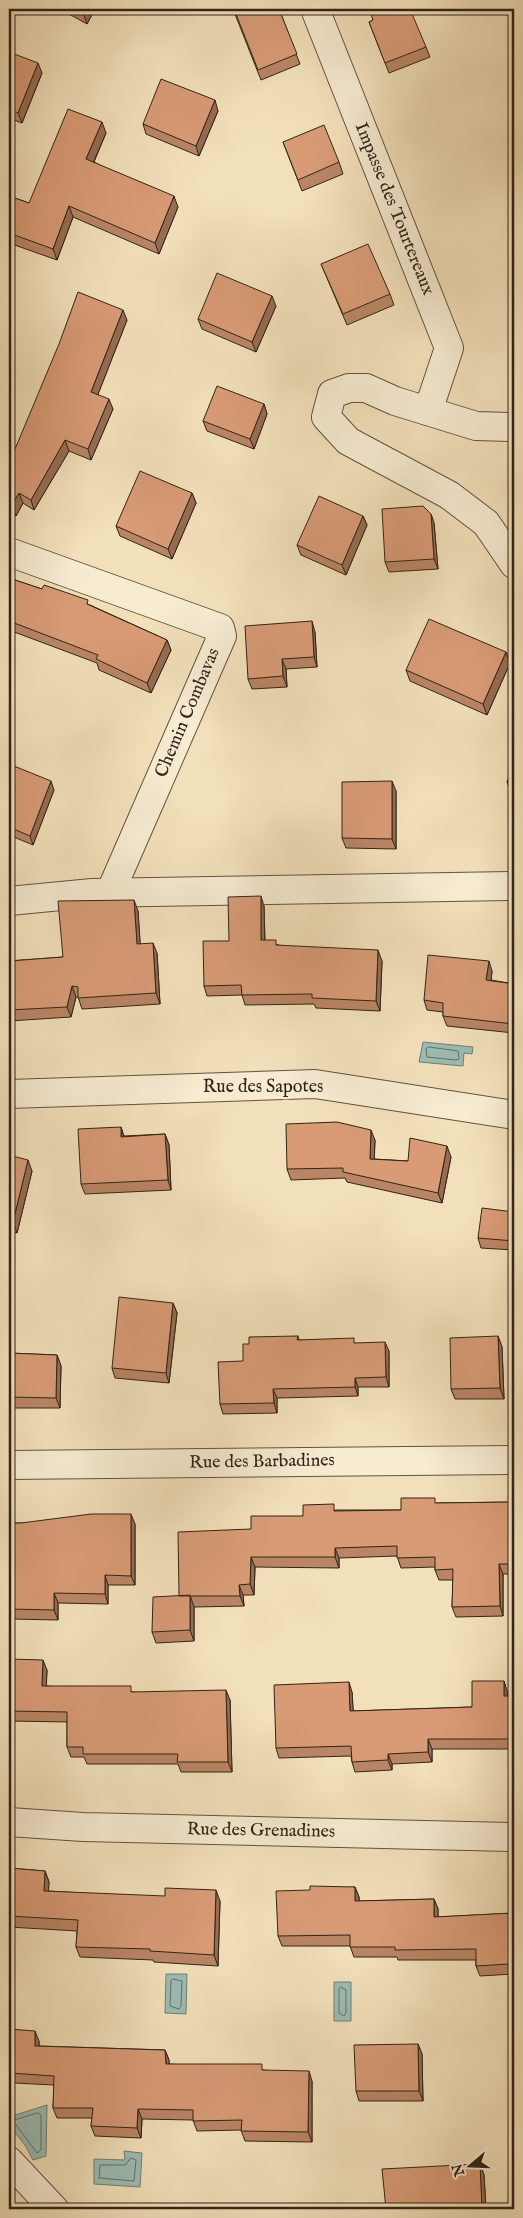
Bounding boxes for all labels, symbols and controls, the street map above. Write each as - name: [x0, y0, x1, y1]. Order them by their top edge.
- street label: Impasse des Tourtereaux: [349, 119, 439, 299]
- street label: Chemin Combavas: [150, 645, 226, 781]
- street label: Rue des Sapotes: [203, 1076, 323, 1099]
- street label: Rue des Barbadines: [189, 1449, 335, 1475]
- street label: Rue des Grenadines: [187, 1818, 335, 1844]
- north arrow: [446, 2140, 496, 2190]
- text: N: [448, 2161, 469, 2180]

